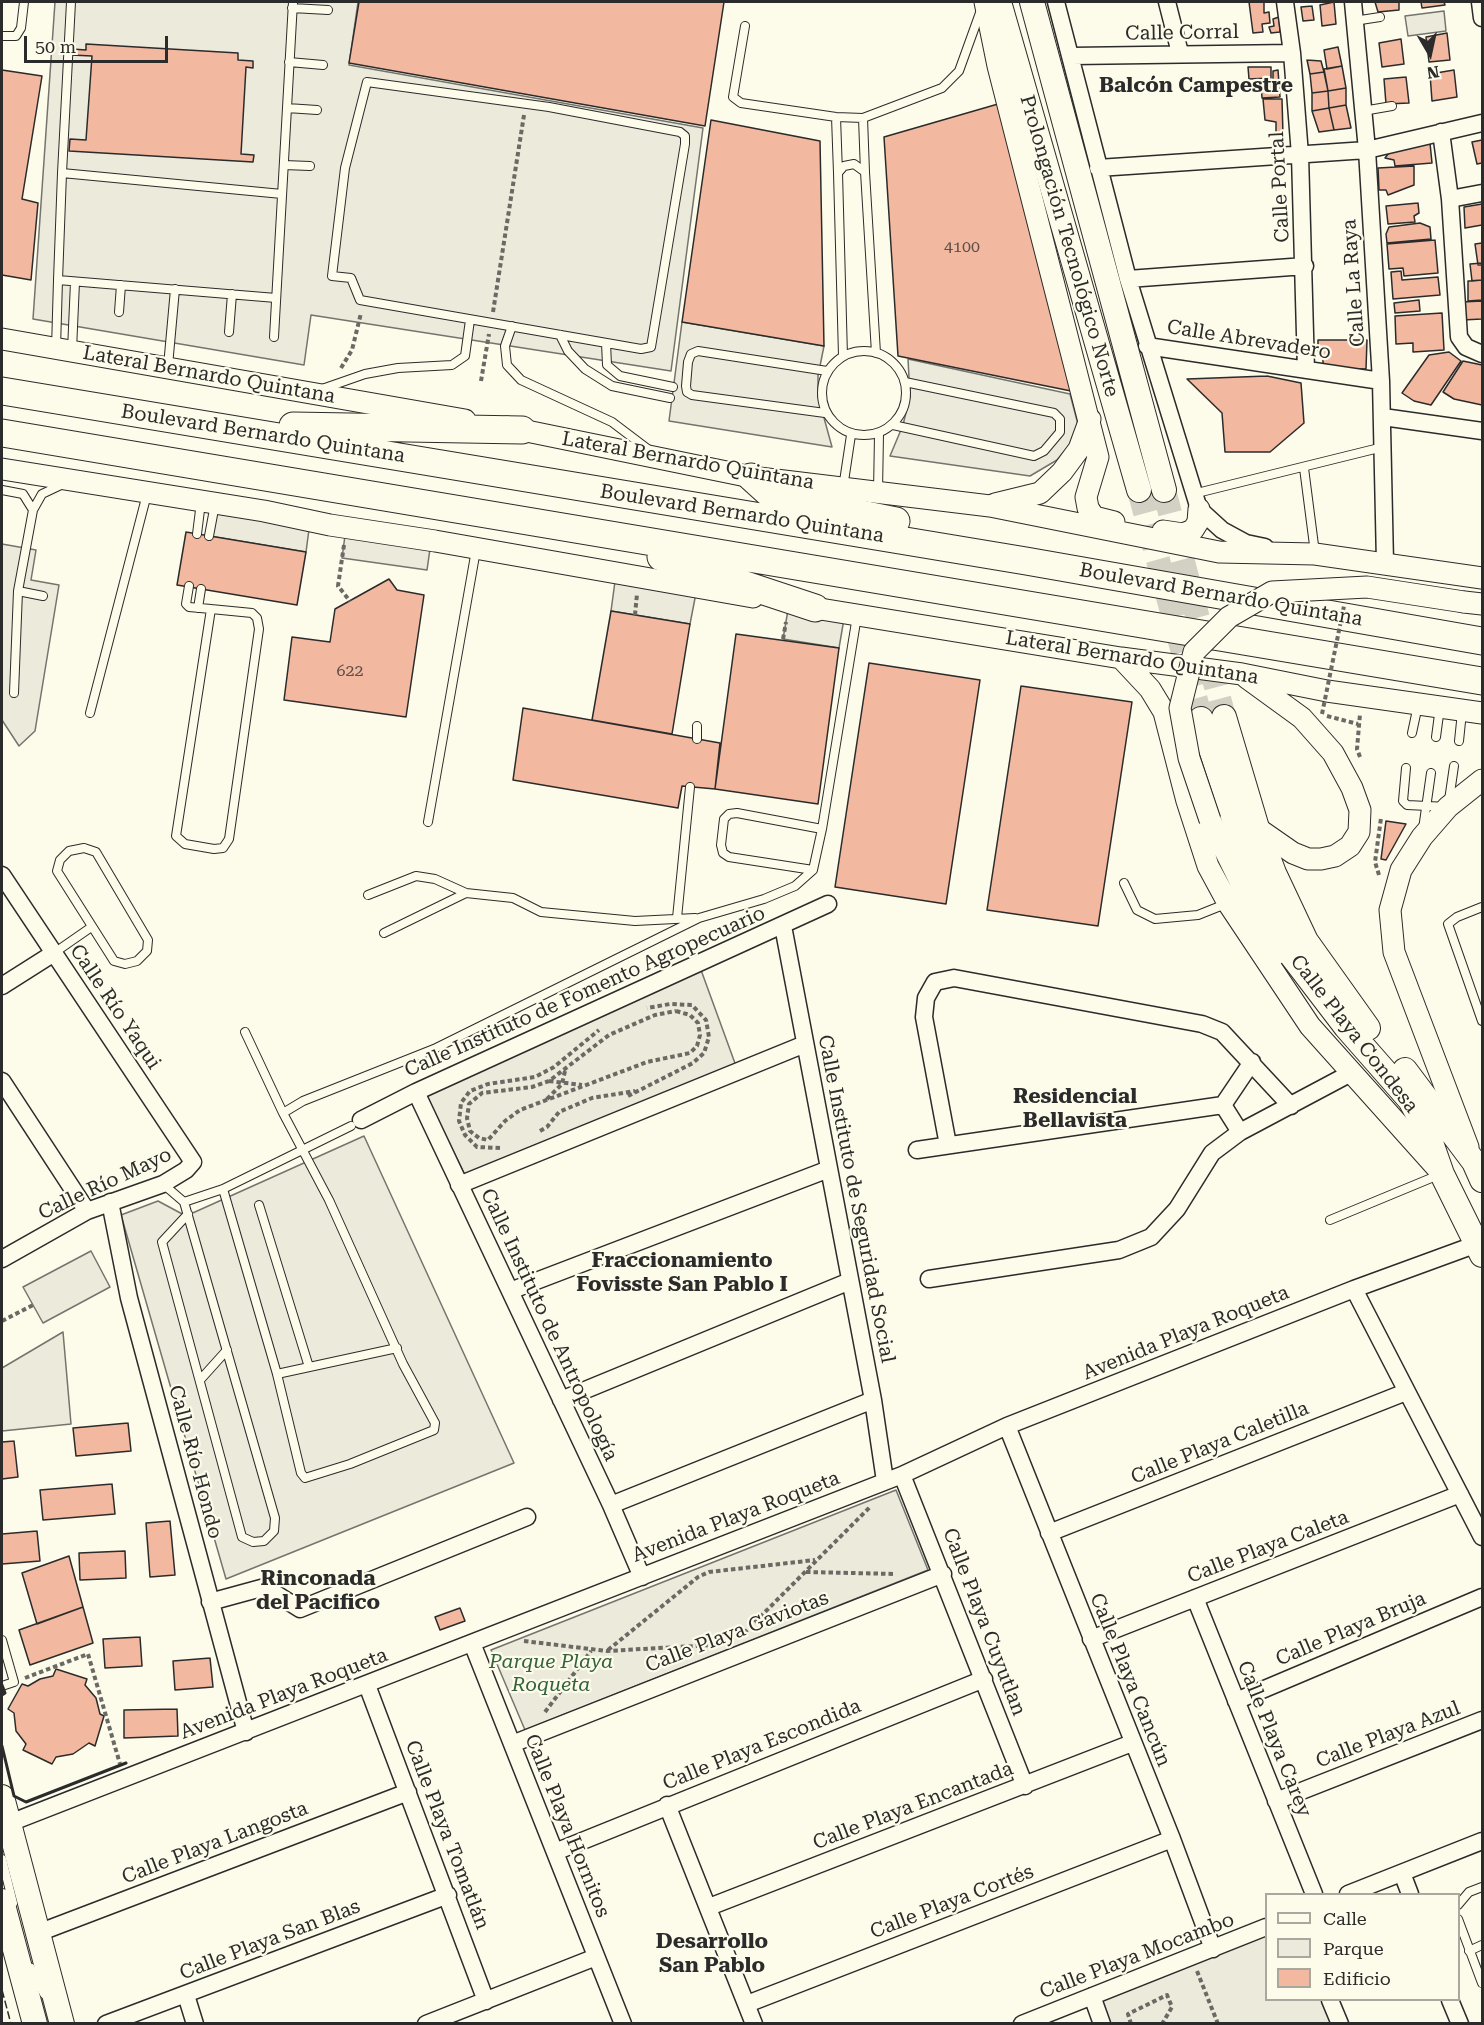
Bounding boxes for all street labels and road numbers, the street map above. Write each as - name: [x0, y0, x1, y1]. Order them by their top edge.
- street label: Calle Corral: [1125, 20, 1239, 46]
- street label: Prolongación Tecnológico Norte: [1014, 92, 1124, 400]
- street label: Calle Portal: [1265, 131, 1295, 243]
- street label: Calle La Raya: [1338, 218, 1370, 348]
- street label: Calle Abrevadero: [1165, 315, 1333, 365]
- street label: Lateral Bernardo Quintana: [81, 341, 337, 409]
- street label: Boulevard Bernardo Quintana: [119, 400, 407, 468]
- street label: Lateral Bernardo Quintana: [560, 427, 816, 495]
- street label: Boulevard Bernardo Quintana: [598, 480, 886, 548]
- street label: Boulevard Bernardo Quintana: [1077, 558, 1365, 632]
- street label: Lateral Bernardo Quintana: [1004, 626, 1260, 690]
- street label: Calle Instituto de Fomento Agropecuario: [401, 901, 769, 1083]
- street label: Calle Río Yaqui: [64, 940, 166, 1074]
- street label: Calle Playa Condesa: [1285, 950, 1423, 1118]
- street label: Calle Instituto de Seguridad Social: [812, 1033, 900, 1365]
- street label: Calle Río Mayo: [35, 1143, 175, 1225]
- street label: Calle Instituto de Antropología: [475, 1185, 623, 1465]
- street label: Avenida Playa Roqueta: [1079, 1281, 1293, 1385]
- street label: Calle Río Hondo: [163, 1383, 227, 1541]
- street label: Calle Playa Caletilla: [1128, 1396, 1312, 1490]
- street label: Avenida Playa Roqueta: [629, 1466, 843, 1568]
- street label: Calle Playa Caleta: [1184, 1505, 1352, 1589]
- street label: Calle Playa Cuyutlan: [937, 1525, 1031, 1719]
- street label: Calle Playa Gaviotas: [642, 1586, 832, 1678]
- street label: Calle Playa Bruja: [1272, 1587, 1430, 1671]
- street label: Calle Playa Cancún: [1084, 1590, 1176, 1770]
- street label: Avenida Playa Roqueta: [177, 1643, 391, 1745]
- street label: Calle Playa Carey: [1232, 1658, 1316, 1820]
- street label: Calle Playa Escondida: [659, 1694, 865, 1796]
- street label: Calle Playa Azul: [1313, 1696, 1463, 1774]
- street label: Calle Playa Hornitos: [519, 1731, 615, 1921]
- street label: Calle Playa Tomatlán: [400, 1737, 494, 1933]
- street label: Calle Playa Encantada: [810, 1757, 1016, 1855]
- street label: Calle Playa Langosta: [119, 1796, 311, 1890]
- street label: Calle Playa Cortés: [867, 1860, 1037, 1944]
- street label: Calle Playa San Blas: [176, 1895, 364, 1985]
- street label: Calle Playa Mocambo: [1036, 1908, 1238, 2004]

